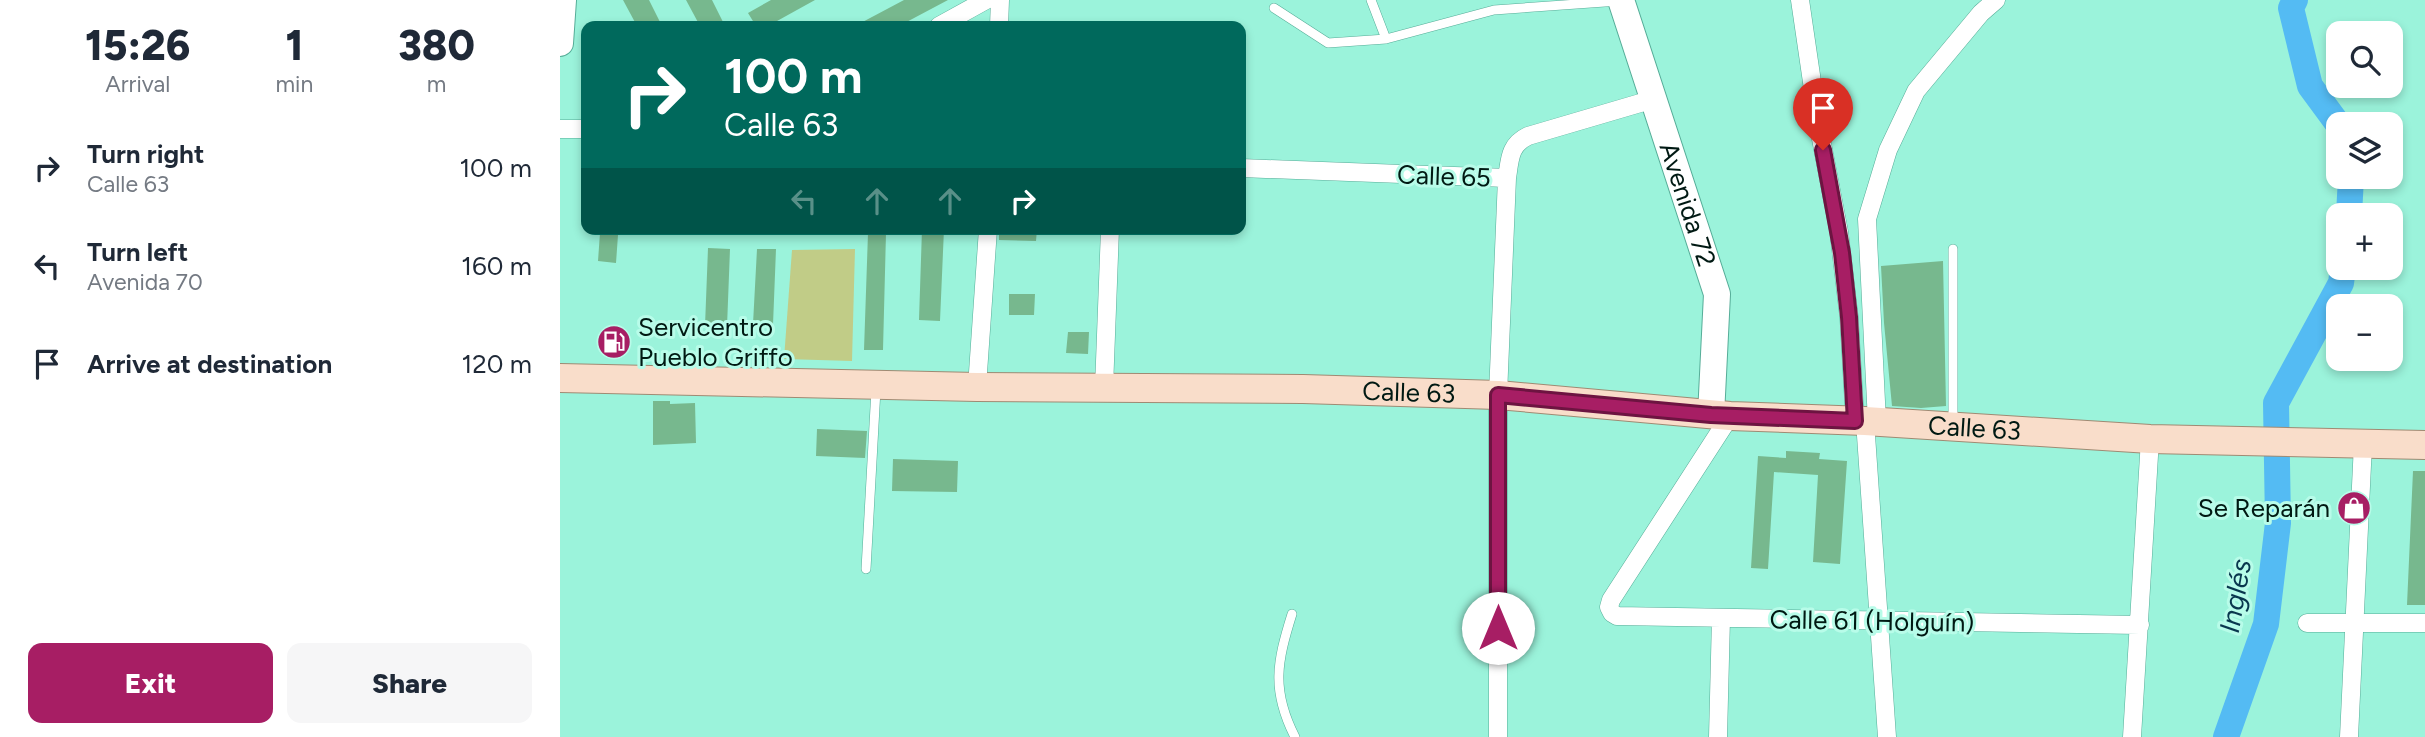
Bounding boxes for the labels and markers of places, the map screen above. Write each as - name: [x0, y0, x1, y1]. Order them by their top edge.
- pin: [1793, 78, 1853, 150]
- place label: Servicentro Pueblo Griffo: [638, 311, 793, 373]
- fuel station icon: Servicentro Pueblo Griffo: [595, 323, 633, 361]
- shop icon: Se Reparán: [2335, 489, 2373, 527]
- place label: Se Reparán: [2198, 492, 2330, 524]

